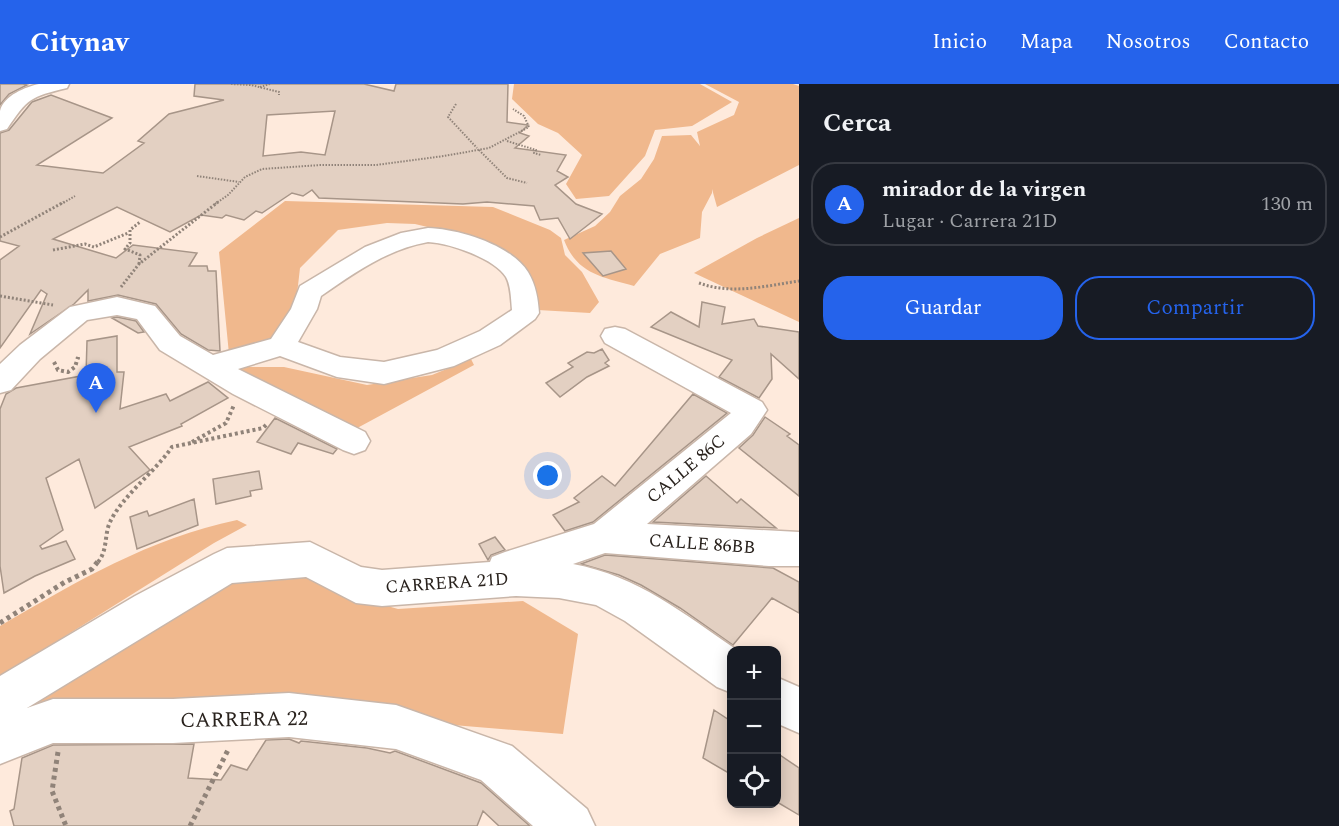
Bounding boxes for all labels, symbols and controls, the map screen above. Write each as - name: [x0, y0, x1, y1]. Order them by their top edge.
- text: Citynav: [30, 21, 129, 64]
- text: Inicio: [932, 26, 987, 58]
- text: Mapa: [1020, 26, 1073, 58]
- text: Nosotros: [1106, 26, 1191, 58]
- text: Contacto: [1224, 26, 1309, 58]
- text: Cerca: [823, 103, 891, 143]
- text: mirador de la virgen: [882, 173, 1086, 206]
- text: A: [837, 189, 852, 219]
- text: 130 m: [1261, 189, 1313, 219]
- text: Lugar · Carrera 21D: [882, 206, 1058, 236]
- button: Guardar: [823, 276, 1063, 340]
- button: Compartir: [1075, 276, 1315, 340]
- pin: A: [76, 364, 116, 413]
- street label: CALLE 86C: [641, 428, 731, 510]
- your location: [533, 461, 562, 490]
- street label: CALLE 86BB: [648, 527, 756, 561]
- street label: CARRERA 21D: [384, 565, 510, 601]
- map controls: [727, 646, 781, 808]
- button: +: [727, 646, 781, 700]
- button: −: [727, 700, 781, 754]
- street label: CARRERA 22: [180, 703, 308, 737]
- button: locate: [727, 754, 781, 808]

